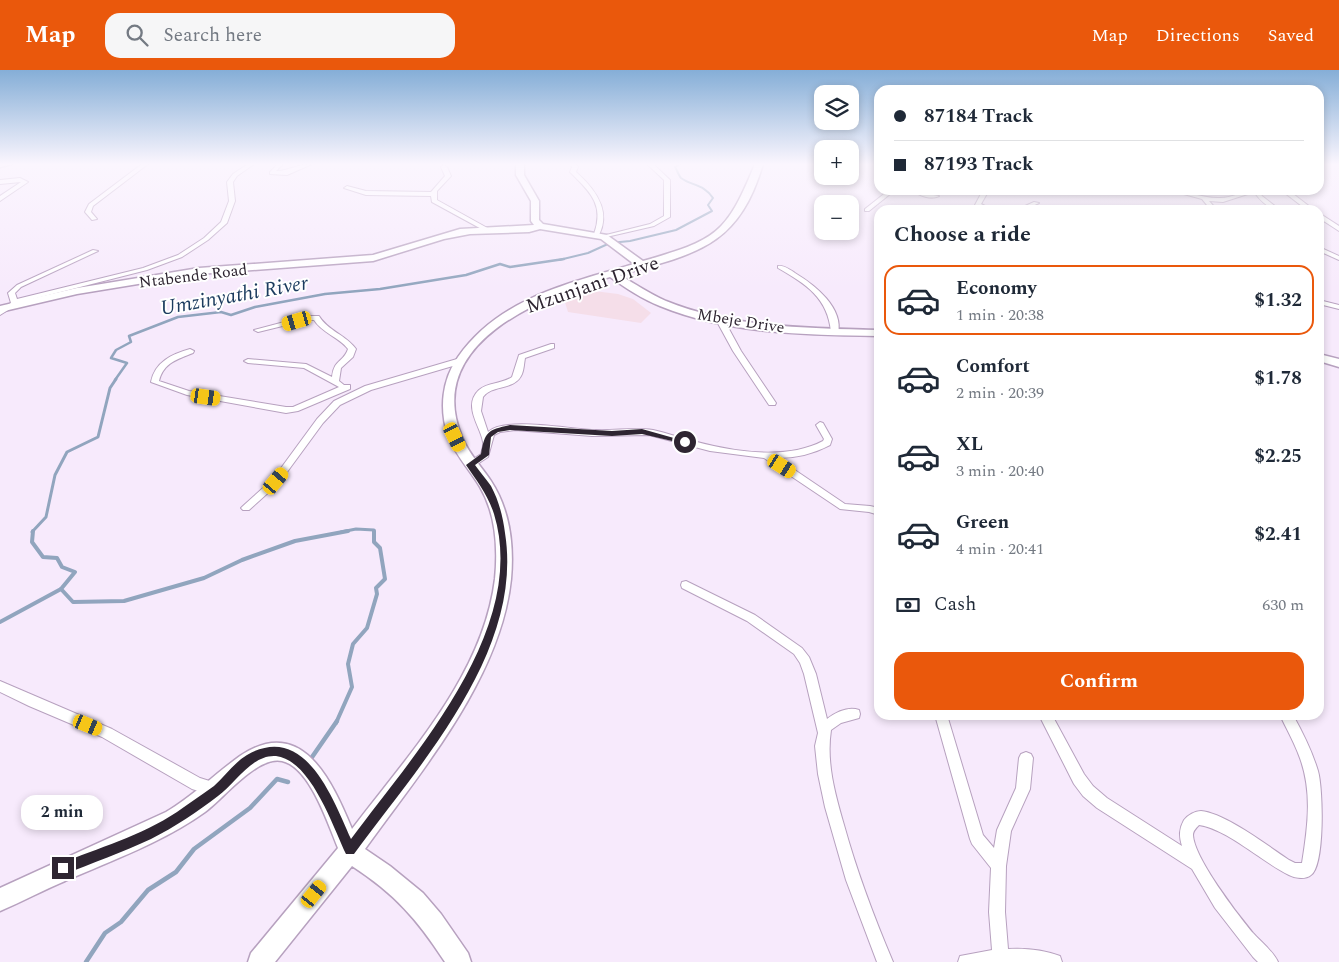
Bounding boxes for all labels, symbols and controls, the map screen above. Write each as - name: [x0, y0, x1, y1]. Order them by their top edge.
- search box: [105, 13, 455, 58]
- text: Map: [25, 17, 75, 53]
- icon: search: [123, 21, 151, 49]
- text: Search here: [163, 21, 262, 50]
- text: Map: [1092, 22, 1128, 49]
- text: Directions: [1156, 22, 1240, 49]
- text: Saved: [1268, 22, 1314, 49]
- map controls: [814, 85, 859, 240]
- button: layers: [814, 85, 859, 130]
- text: 87184 Track: [924, 102, 1033, 131]
- button: +: [814, 140, 859, 185]
- text: 87193 Track: [924, 150, 1033, 179]
- button: −: [814, 195, 859, 240]
- text: Choose a ride: [894, 218, 1031, 251]
- street label: Mzunjani Drive: [522, 248, 663, 322]
- street label: Ntabende Road: [138, 257, 249, 295]
- water label: Umzinyathi River: [158, 267, 312, 325]
- text: Economy: [956, 274, 1037, 303]
- icon: car: [896, 278, 941, 323]
- text: $1.32: [1254, 286, 1302, 315]
- street label: Mbeje Drive: [695, 302, 786, 340]
- text: 1 min · 20:38: [956, 303, 1044, 327]
- car: [280, 310, 313, 332]
- text: Comfort: [956, 352, 1030, 381]
- icon: car: [896, 356, 941, 401]
- text: $1.78: [1254, 364, 1302, 393]
- text: 2 min · 20:39: [956, 381, 1044, 405]
- car: [190, 387, 221, 407]
- car: [441, 420, 468, 454]
- text: XL: [956, 430, 983, 459]
- route start: [674, 431, 696, 453]
- icon: car: [896, 434, 941, 479]
- text: $2.25: [1254, 442, 1302, 471]
- car: [765, 452, 798, 480]
- text: 3 min · 20:40: [956, 459, 1044, 483]
- car: [260, 465, 291, 497]
- text: Green: [956, 508, 1009, 537]
- icon: car: [896, 512, 941, 557]
- text: $2.41: [1254, 520, 1302, 549]
- text: 4 min · 20:41: [956, 537, 1044, 561]
- text: Cash: [934, 590, 976, 619]
- icon: cash: [894, 591, 922, 619]
- text: 630 m: [1262, 593, 1304, 617]
- button: Confirm: [894, 652, 1304, 710]
- car: [71, 712, 104, 738]
- callout: 2 min: [22, 796, 104, 830]
- text: 2 min: [41, 800, 83, 824]
- route end: [52, 857, 74, 879]
- car: [298, 878, 329, 910]

